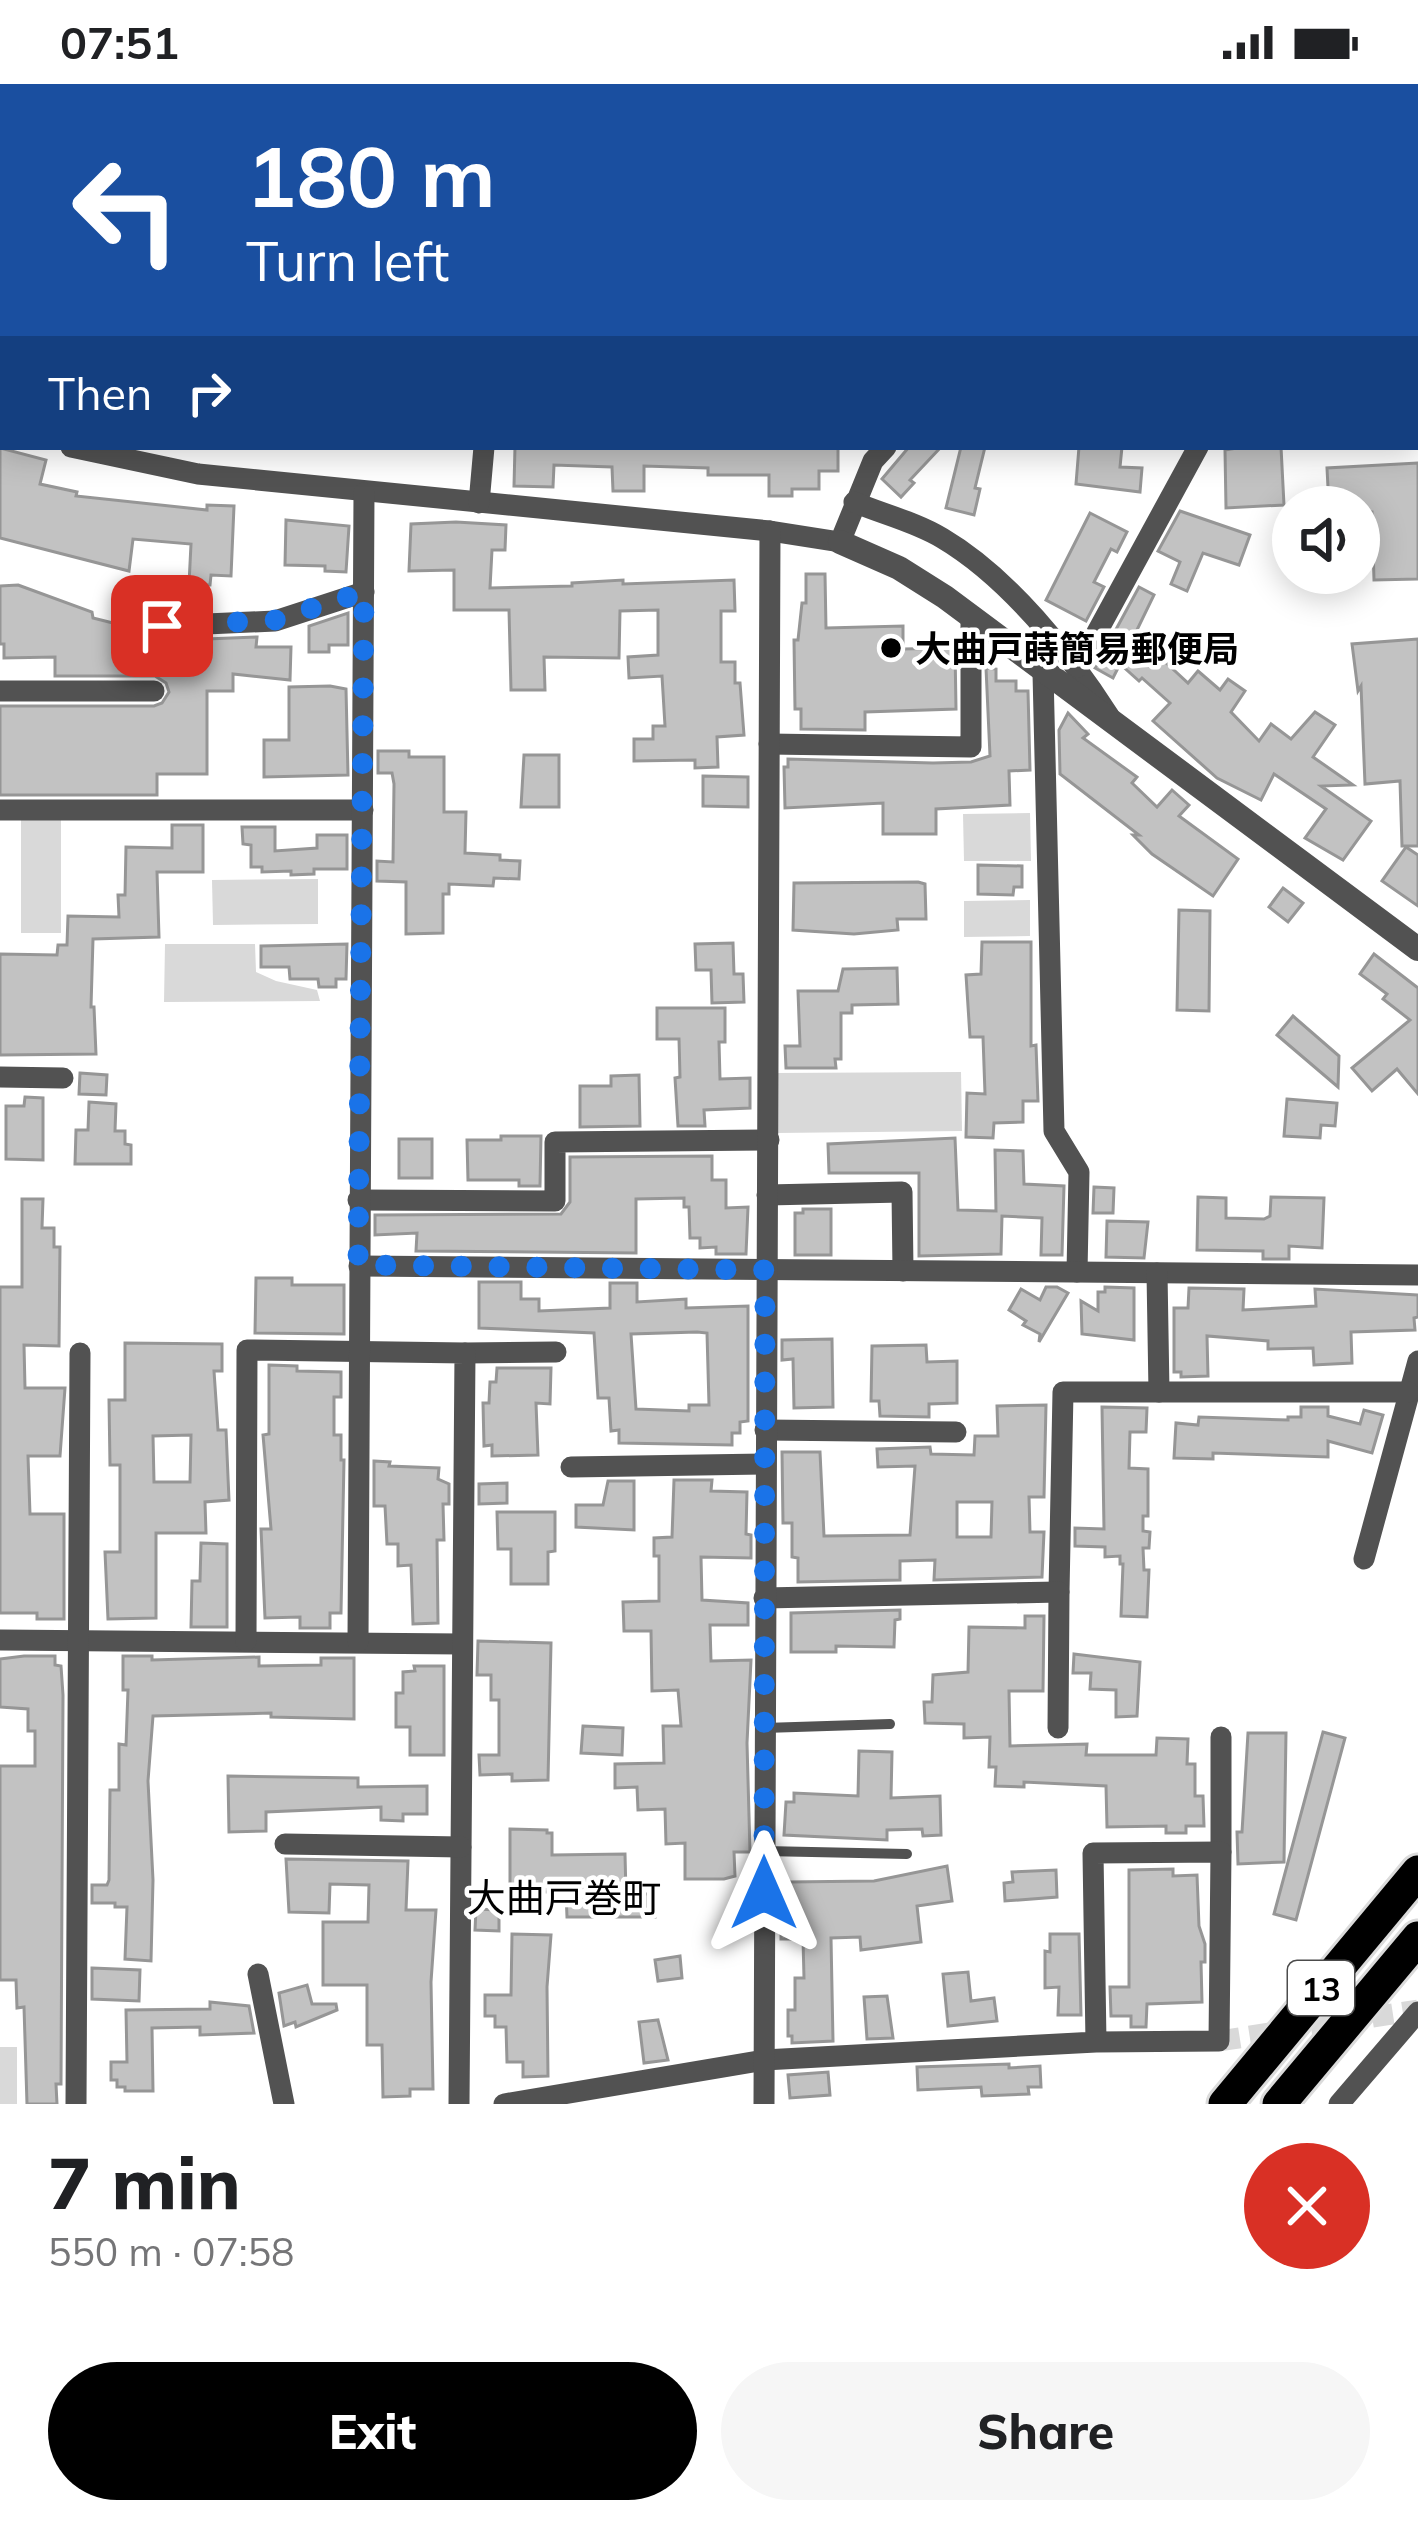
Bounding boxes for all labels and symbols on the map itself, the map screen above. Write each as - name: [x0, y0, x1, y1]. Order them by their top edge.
- pin: [111, 575, 213, 677]
- place label: 大曲戸蒔簡易郵便局: [915, 626, 1239, 671]
- marker: 大曲戸蒔簡易郵便局: [878, 635, 904, 661]
- position arrow: [701, 1830, 827, 1956]
- district label: 大曲戸巻町: [466, 1873, 662, 1922]
- road number: 13: [1288, 1961, 1354, 2015]

